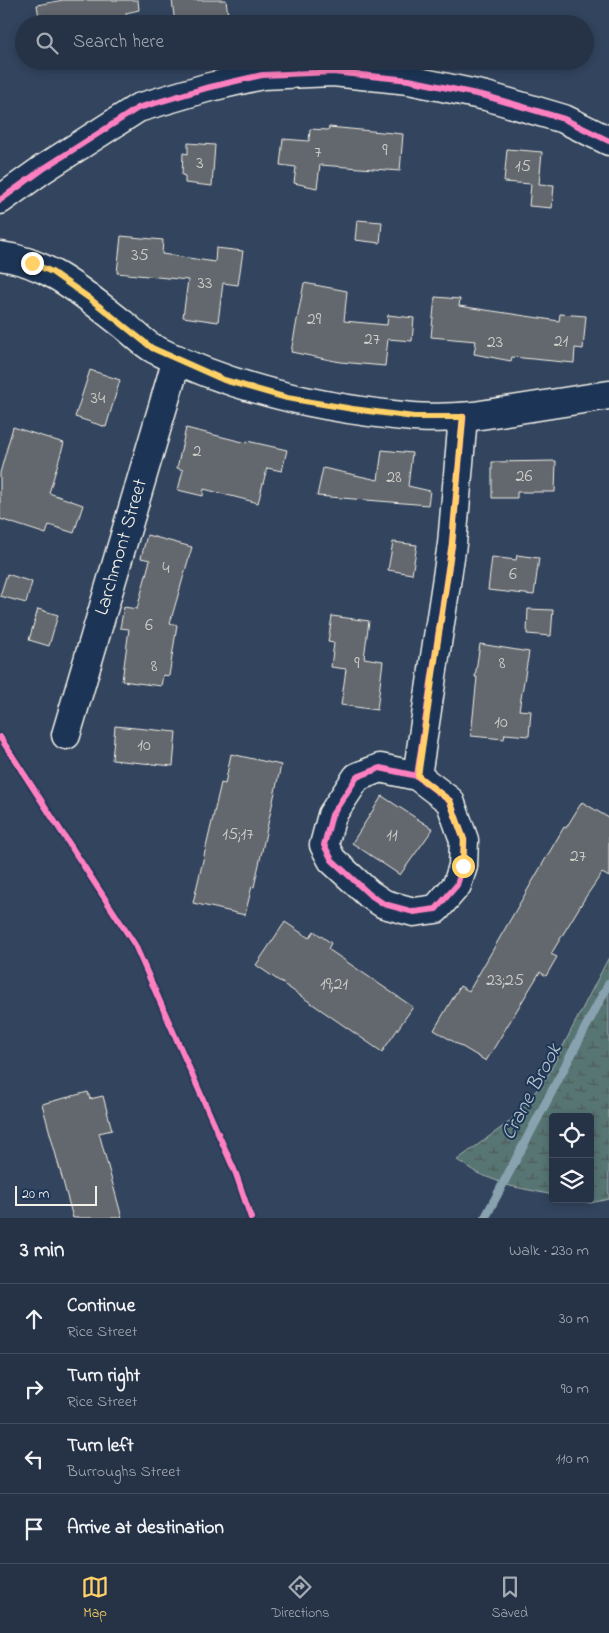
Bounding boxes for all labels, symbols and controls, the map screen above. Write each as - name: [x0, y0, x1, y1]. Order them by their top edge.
- search box: [15, 15, 594, 70]
- icon: search: [33, 29, 61, 57]
- text: Search here: [73, 29, 164, 56]
- house number: 9: [382, 138, 388, 164]
- house number: 7: [314, 140, 322, 166]
- house number: 3: [196, 151, 204, 177]
- house number: 15: [515, 154, 531, 180]
- house number: 35: [131, 243, 149, 269]
- route end: [21, 252, 44, 275]
- house number: 33: [198, 271, 212, 297]
- house number: 29: [307, 307, 322, 333]
- house number: 27: [364, 327, 381, 353]
- house number: 21: [554, 329, 569, 355]
- house number: 23: [487, 330, 503, 356]
- house number: 34: [91, 386, 106, 412]
- house number: 2: [193, 439, 202, 465]
- house number: 26: [516, 464, 533, 490]
- house number: 28: [386, 465, 402, 491]
- street label: Larchmont Street: [88, 475, 155, 619]
- house number: 4: [162, 556, 170, 582]
- house number: 6: [509, 562, 517, 588]
- house number: 6: [145, 613, 153, 639]
- house number: 9: [354, 651, 360, 677]
- house number: 8: [499, 651, 506, 677]
- house number: 8: [151, 654, 158, 680]
- house number: 10: [494, 710, 508, 736]
- house number: 10: [137, 733, 151, 759]
- house number: 15;17: [222, 822, 254, 848]
- house number: 11: [386, 823, 398, 849]
- house number: 27: [570, 844, 587, 870]
- route start: [452, 855, 475, 878]
- house number: 23;25: [486, 968, 524, 994]
- house number: 19;21: [320, 972, 348, 998]
- water label: Crane Brook: [494, 1038, 570, 1146]
- map controls: [549, 1113, 594, 1203]
- button: locate: [549, 1113, 594, 1158]
- button: layers: [549, 1158, 594, 1203]
- scale bar: [15, 1183, 98, 1206]
- text: 20 m: [22, 1184, 49, 1205]
- text: 3 min: [20, 1236, 64, 1266]
- text: Walk · 230 m: [509, 1239, 589, 1263]
- text: Continue: [67, 1293, 135, 1320]
- icon: ahead: [20, 1305, 48, 1333]
- text: 30 m: [559, 1307, 589, 1331]
- text: Rice Street: [67, 1320, 137, 1344]
- text: Turn right: [67, 1363, 140, 1390]
- icon: right: [20, 1375, 48, 1403]
- text: 90 m: [561, 1377, 589, 1401]
- text: Rice Street: [67, 1390, 137, 1414]
- text: Turn left: [67, 1433, 134, 1460]
- icon: left: [20, 1445, 48, 1473]
- text: 110 m: [555, 1447, 589, 1471]
- text: Burroughs Street: [67, 1460, 181, 1484]
- icon: arrive: [20, 1515, 48, 1543]
- text: Arrive at destination: [67, 1515, 224, 1542]
- tab: Map: [81, 1573, 109, 1624]
- tab: Directions: [271, 1573, 329, 1624]
- tab: Saved: [491, 1573, 528, 1624]

